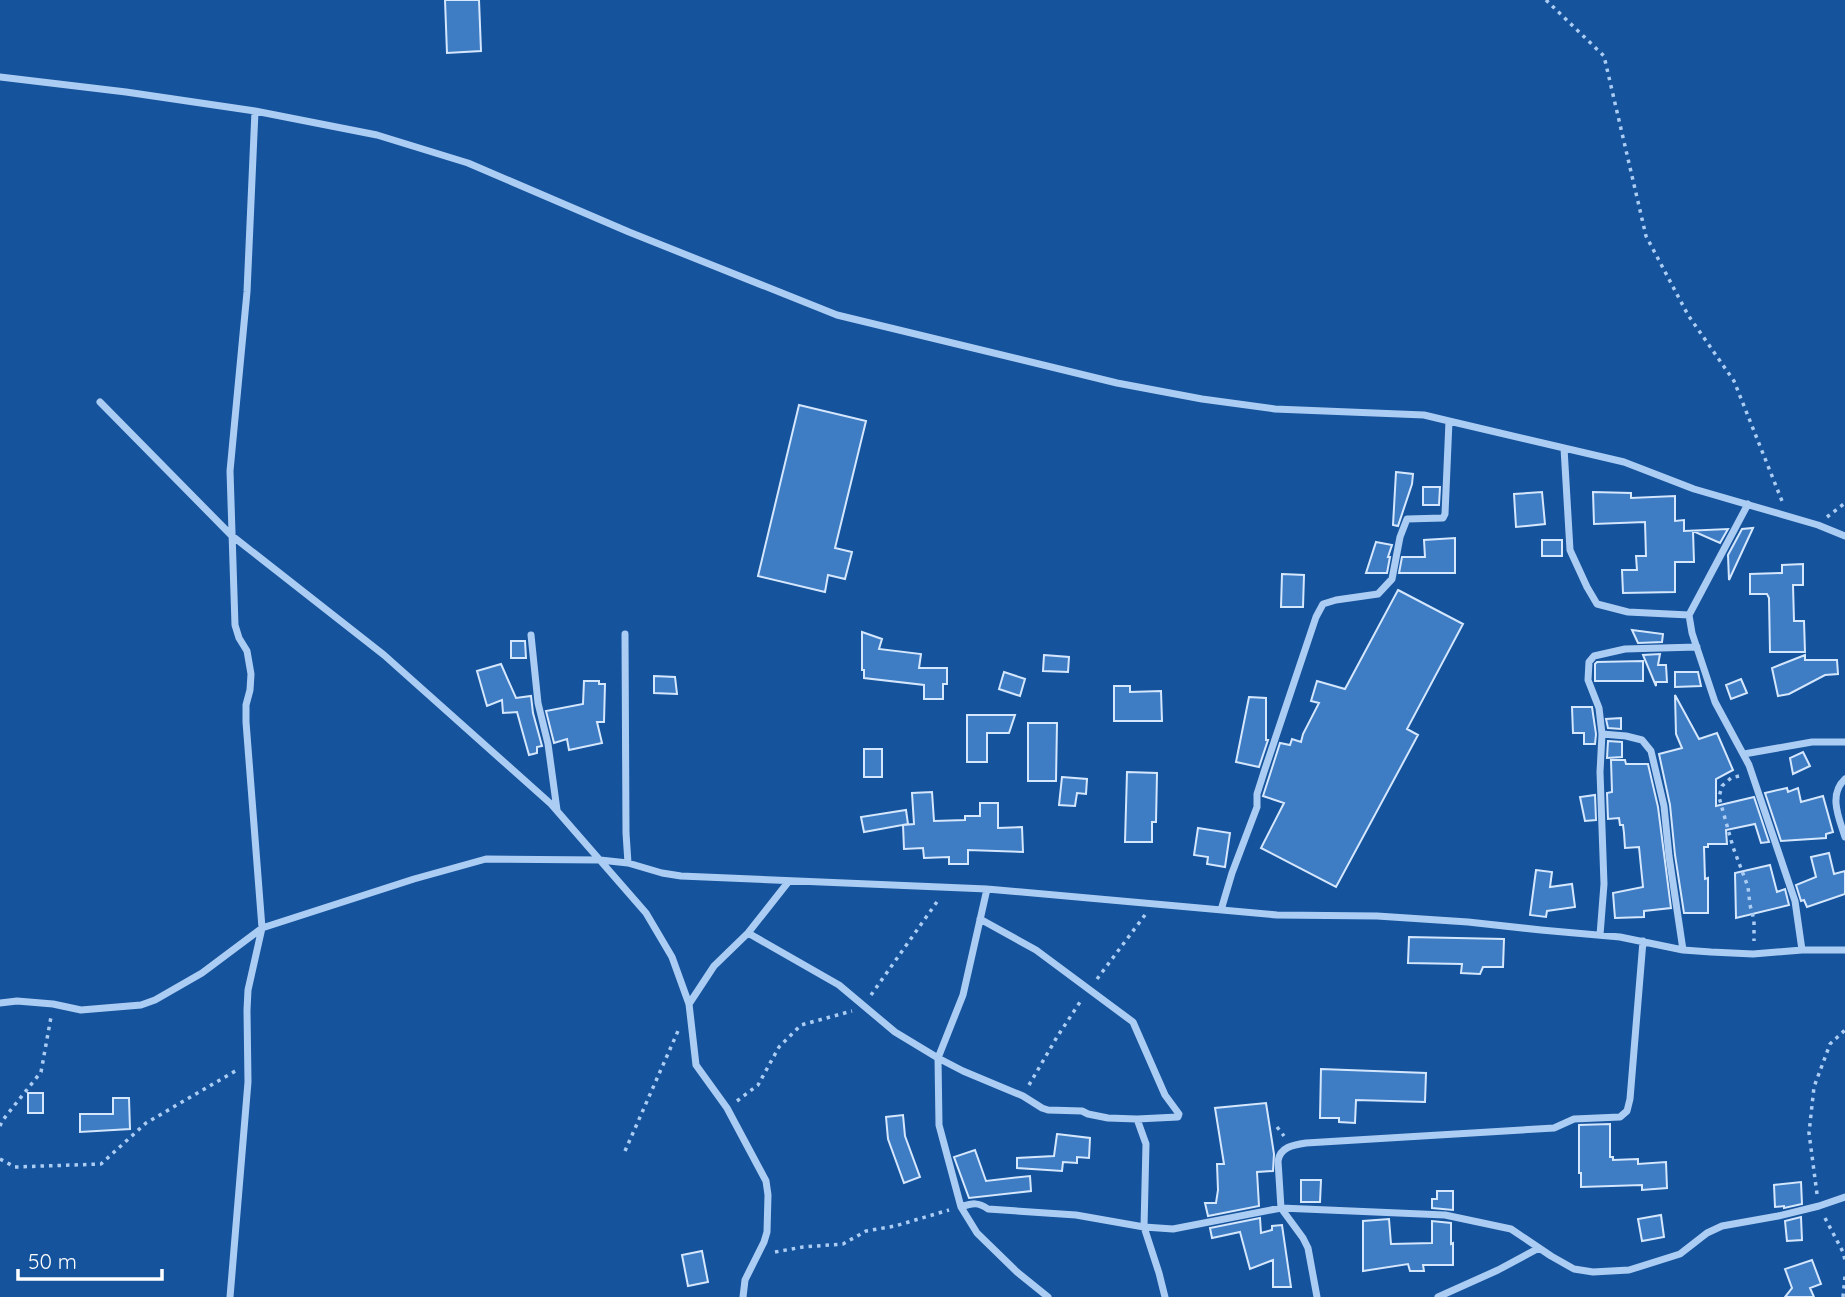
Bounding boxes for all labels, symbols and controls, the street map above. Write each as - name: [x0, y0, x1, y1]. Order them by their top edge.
- scale bar: [18, 1238, 161, 1282]
- text: 50 m: [28, 1248, 77, 1274]

